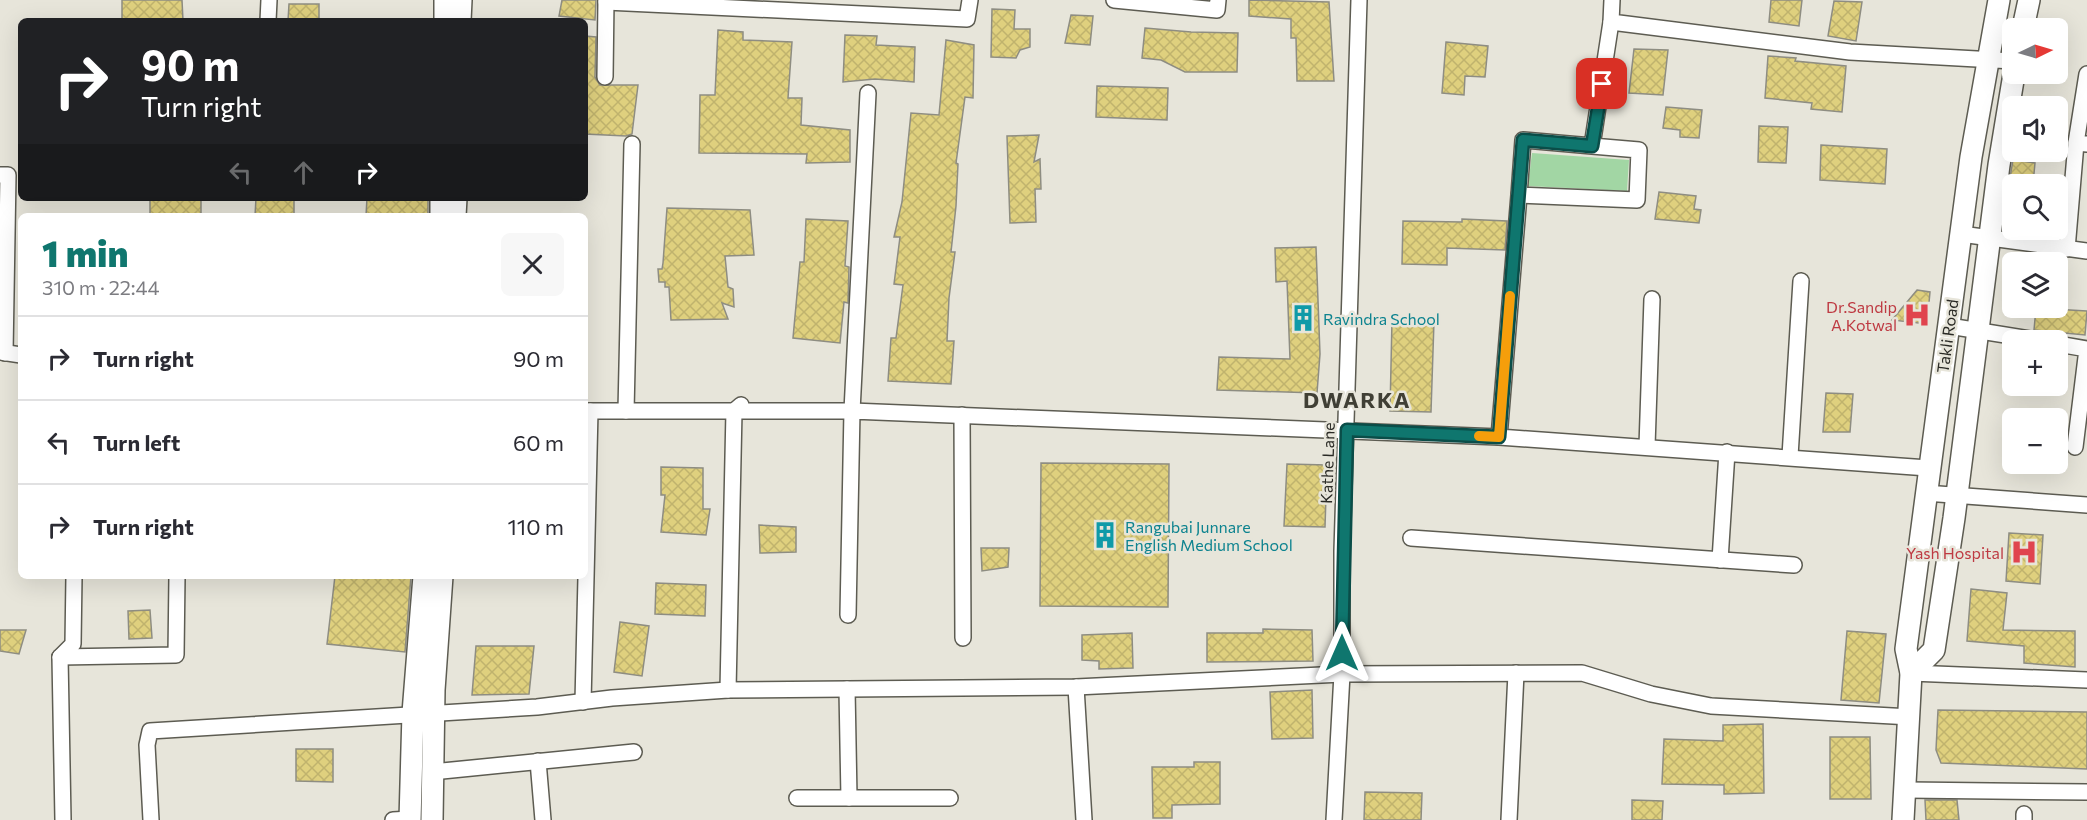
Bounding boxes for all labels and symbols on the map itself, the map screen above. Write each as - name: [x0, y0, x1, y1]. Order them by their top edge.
- north arrow: [2002, 18, 2068, 84]
- pin: [1576, 58, 1627, 109]
- place label: Dr.Sandip A.Kotwal: [1826, 297, 1897, 334]
- street label: Takli Road: [1932, 298, 1962, 374]
- hospital icon: Dr.Sandip A.Kotwal: [1902, 300, 1932, 330]
- building icon: Ravindra School: [1288, 303, 1318, 333]
- place label: Ravindra School: [1323, 309, 1440, 328]
- district label: DWARKA: [1303, 386, 1411, 413]
- street label: Kathe Lane: [1316, 422, 1338, 504]
- place label: Rangubai Junnare English Medium School: [1125, 517, 1293, 554]
- building icon: Rangubai Junnare English Medium School: [1090, 520, 1120, 550]
- hospital icon: Yash Hospital: [2009, 537, 2039, 567]
- place label: Yash Hospital: [1906, 543, 2004, 562]
- position arrow: [1310, 621, 1374, 685]

